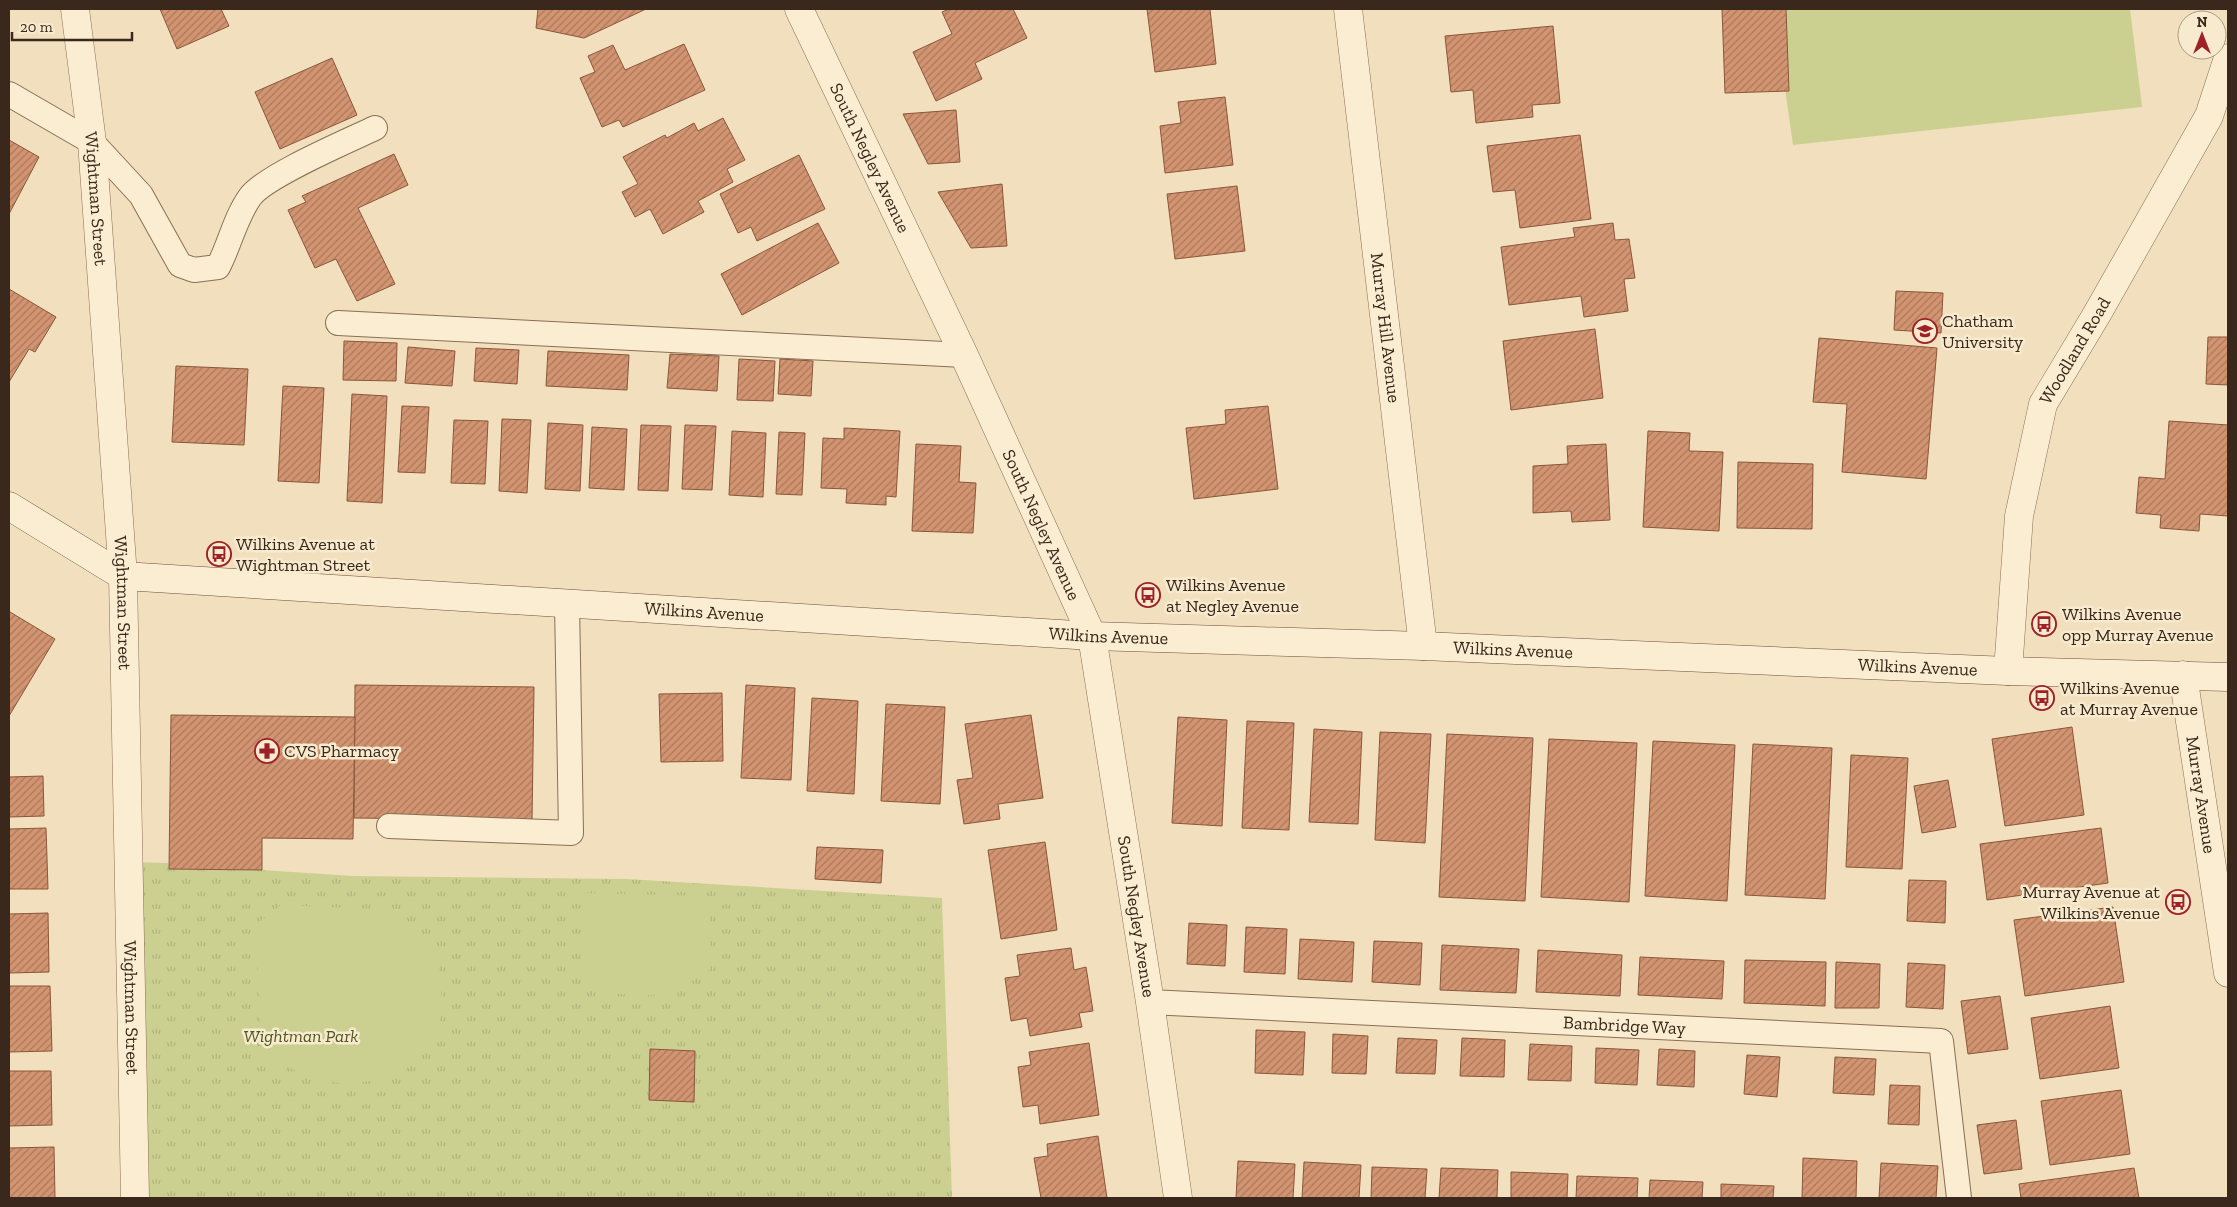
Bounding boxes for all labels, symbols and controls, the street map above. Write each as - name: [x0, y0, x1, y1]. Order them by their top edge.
- scale bar: [12, 10, 132, 42]
- north arrow: [2177, 10, 2227, 60]
- text: N: [2197, 14, 2208, 31]
- text: 20 m: [20, 18, 53, 36]
- street label: South Negley Avenue: [825, 80, 915, 236]
- street label: Wightman Street: [80, 130, 112, 267]
- street label: Murray Hill Avenue: [1366, 252, 1405, 404]
- street label: Woodland Road: [2034, 293, 2115, 408]
- place label: Chatham University: [1942, 310, 2024, 353]
- school or university icon: Chatham University: [1912, 318, 1938, 344]
- street label: South Negley Avenue: [998, 446, 1085, 604]
- place label: Wilkins Avenue at Wightman Street: [236, 533, 375, 576]
- street label: Wightman Street: [109, 535, 136, 671]
- bus stop icon: Wilkins Avenue at Wightman Street: [206, 541, 232, 567]
- place label: Wilkins Avenue at Negley Avenue: [1166, 574, 1299, 617]
- bus stop icon: Wilkins Avenue at Negley Avenue: [1135, 582, 1161, 608]
- street label: Wilkins Avenue: [644, 597, 764, 627]
- place label: Wilkins Avenue opp Murray Avenue: [2062, 603, 2214, 646]
- bus stop icon: Wilkins Avenue opp Murray Avenue: [2031, 611, 2057, 637]
- street label: Wilkins Avenue: [1048, 622, 1168, 649]
- street label: Wilkins Avenue: [1453, 636, 1573, 663]
- street label: Wilkins Avenue: [1858, 654, 1978, 681]
- place label: Wilkins Avenue at Murray Avenue: [2060, 677, 2198, 720]
- bus stop icon: Wilkins Avenue at Murray Avenue: [2029, 685, 2055, 711]
- street label: Murray Avenue: [2181, 734, 2221, 855]
- pharmacy icon: CVS Pharmacy: [254, 738, 280, 764]
- place label: CVS Pharmacy: [284, 740, 400, 762]
- street label: South Negley Avenue: [1113, 834, 1160, 999]
- place label: Murray Avenue at Wilkins Avenue: [2022, 881, 2160, 924]
- bus stop icon: Murray Avenue at Wilkins Avenue: [2165, 889, 2191, 915]
- street label: Wightman Street: [119, 940, 144, 1075]
- street label: Bambridge Way: [1563, 1011, 1687, 1039]
- park label: Wightman Park: [244, 1025, 358, 1047]

